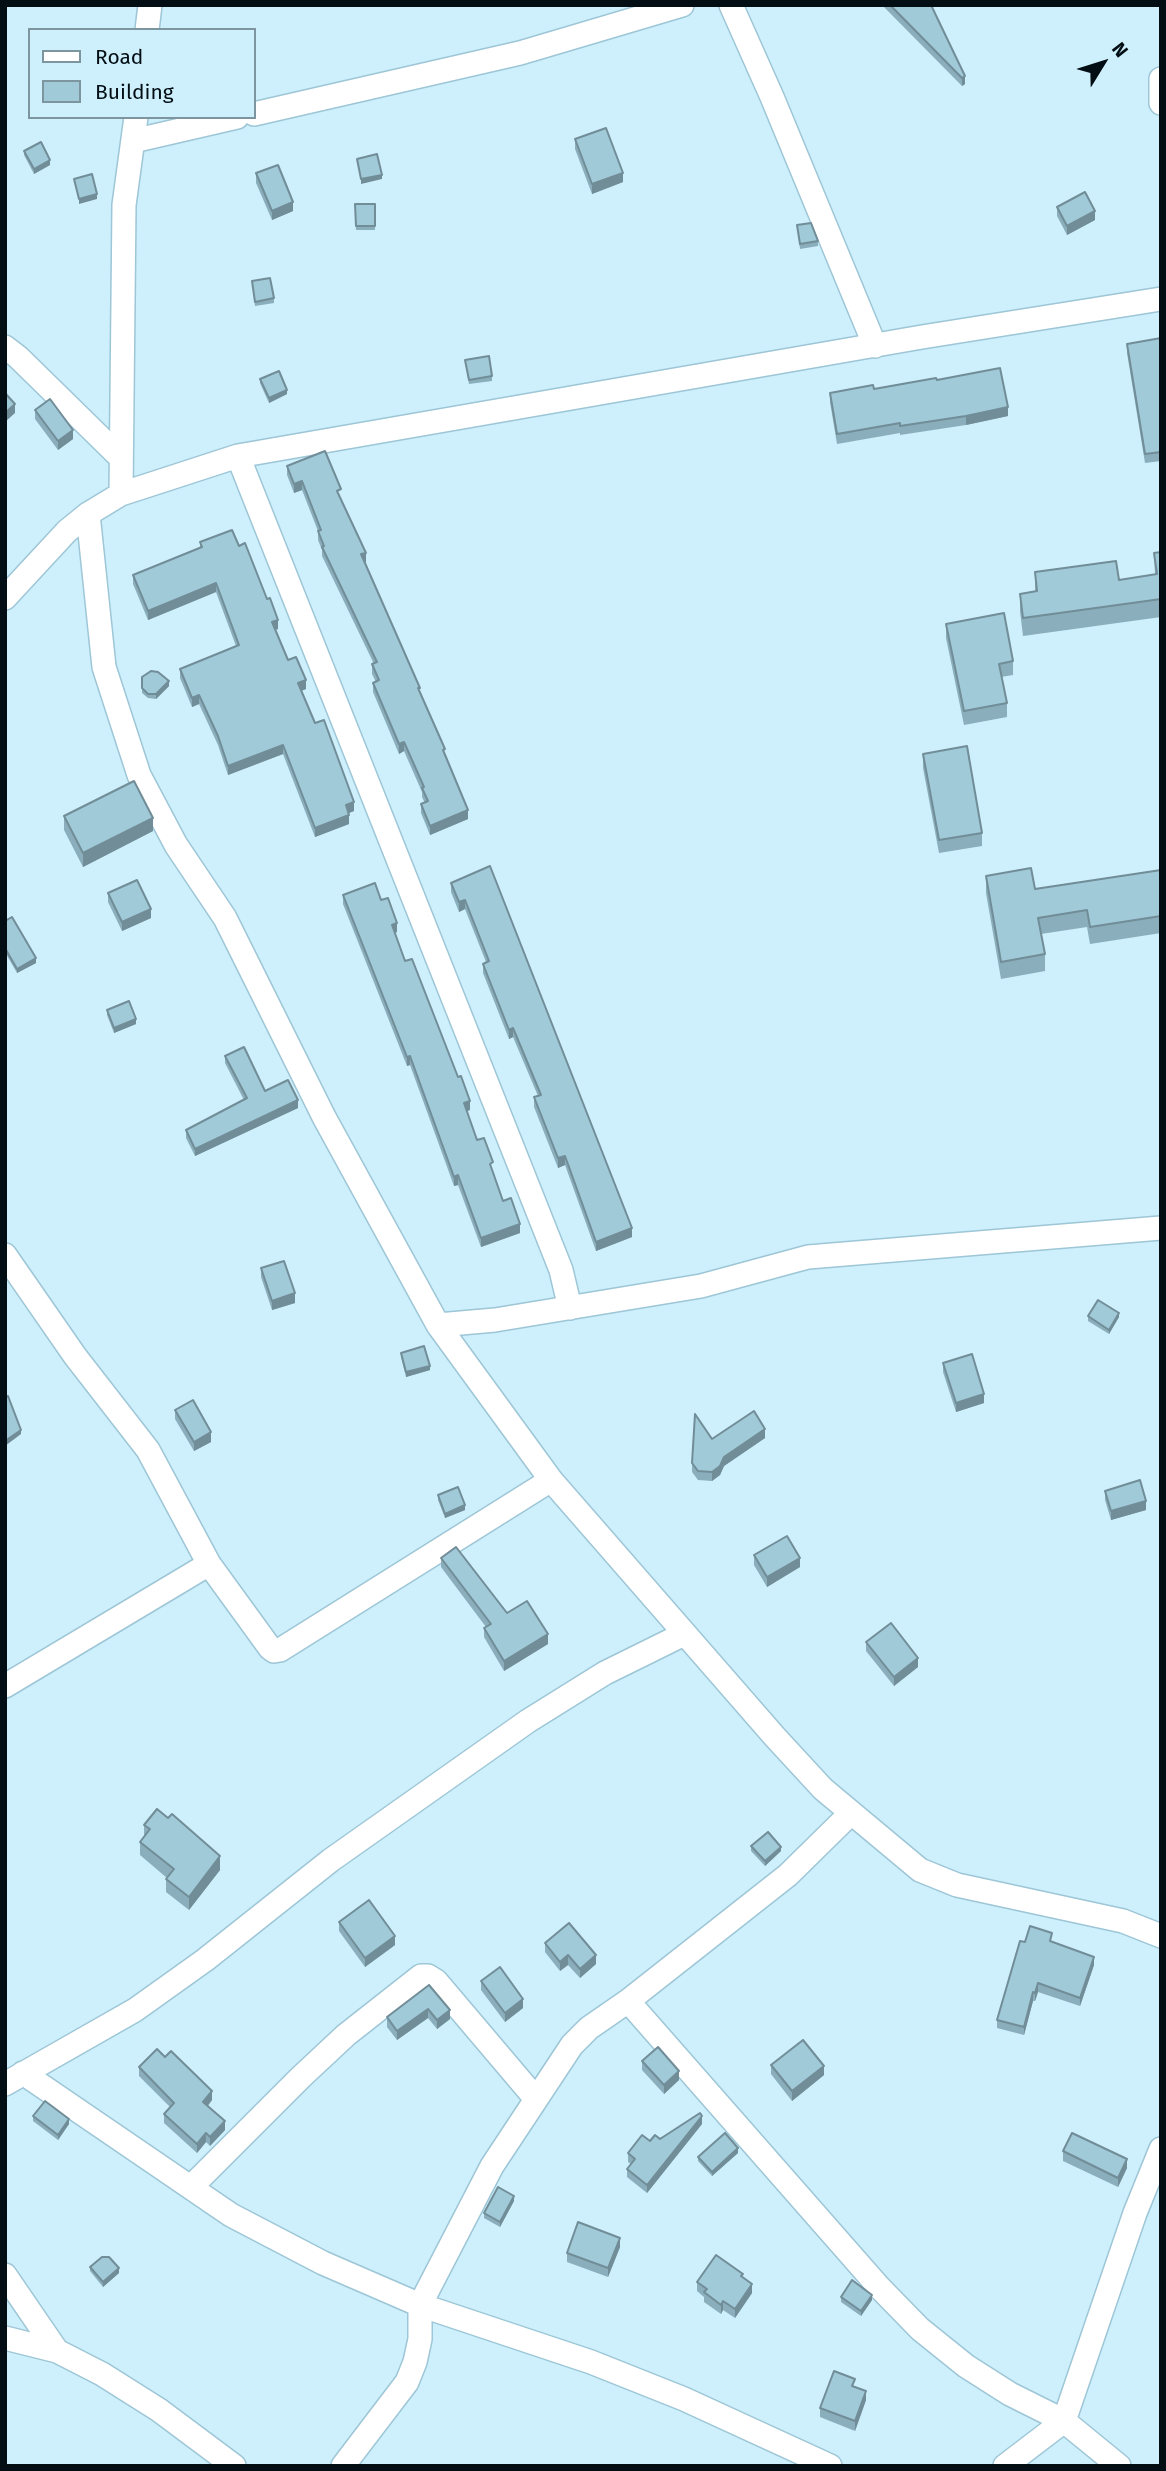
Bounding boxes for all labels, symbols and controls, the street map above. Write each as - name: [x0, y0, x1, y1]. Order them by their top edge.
- legend: [28, 28, 256, 119]
- north arrow: [1068, 28, 1138, 98]
- text: N: [1107, 38, 1133, 62]
- text: Road: [95, 44, 143, 70]
- text: Building: [95, 79, 174, 105]

